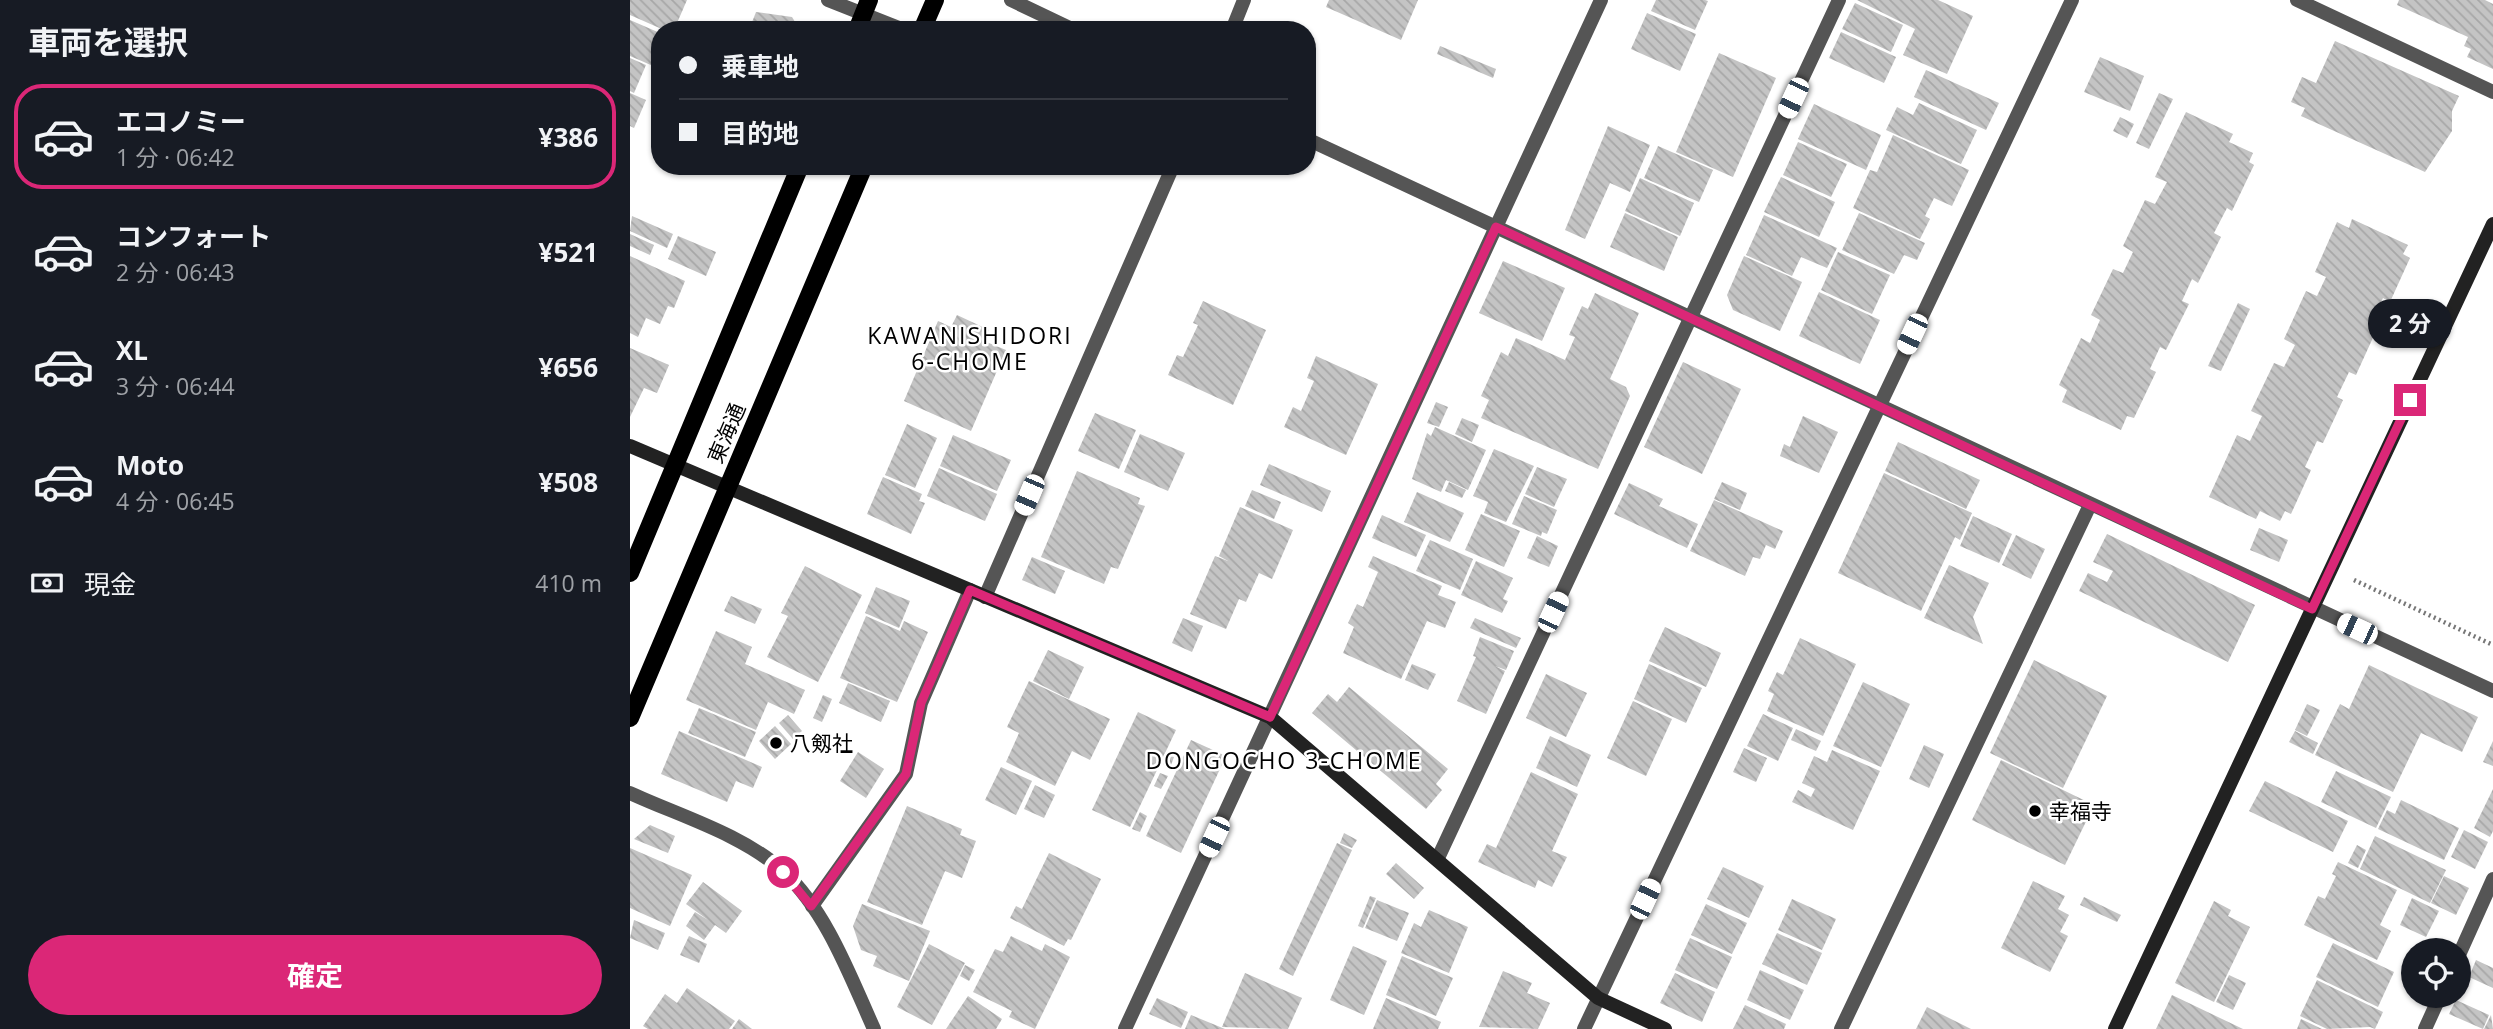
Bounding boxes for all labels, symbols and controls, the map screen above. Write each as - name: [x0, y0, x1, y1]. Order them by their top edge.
- text: 車両を選択: [28, 20, 188, 63]
- text: 乗車地: [721, 48, 799, 84]
- car: [1775, 75, 1812, 121]
- text: エコノミー: [116, 103, 246, 139]
- icon: car: [32, 105, 95, 168]
- text: 目的地: [721, 115, 799, 151]
- text: ¥386: [539, 119, 598, 155]
- text: 1 分 · 06:42: [116, 141, 235, 173]
- text: コンフォート: [116, 218, 271, 254]
- icon: car: [32, 220, 95, 283]
- text: ¥521: [539, 234, 598, 270]
- text: 2 分 · 06:43: [116, 256, 235, 288]
- callout: 2 分: [2368, 298, 2452, 348]
- text: 2 分: [2389, 307, 2431, 339]
- car: [1894, 311, 1931, 357]
- district label: KAWANISHIDORI 6-CHOME: [867, 319, 1073, 377]
- text: XL: [116, 332, 148, 368]
- icon: car: [32, 335, 95, 398]
- text: ¥656: [539, 349, 598, 385]
- text: 3 分 · 06:44: [116, 370, 235, 402]
- route end: [2394, 384, 2426, 416]
- street label: 東海通: [701, 399, 751, 467]
- text: Moto: [116, 447, 184, 483]
- icon: car: [32, 450, 95, 513]
- text: ¥508: [539, 464, 598, 500]
- car: [1012, 472, 1047, 518]
- text: 4 分 · 06:45: [116, 485, 235, 517]
- icon: cash: [28, 564, 66, 602]
- text: 現金: [84, 566, 136, 602]
- text: 410 m: [535, 567, 602, 599]
- car: [1535, 589, 1572, 635]
- car: [2334, 611, 2381, 647]
- place label: 八剱社: [790, 729, 853, 757]
- marker: 八剱社: [768, 735, 784, 751]
- district label: DONGOCHO 3-CHOME: [1145, 744, 1423, 776]
- place label: 幸福寺: [2049, 797, 2112, 825]
- marker: 幸福寺: [2027, 803, 2043, 819]
- car: [1196, 814, 1233, 860]
- route start: [767, 856, 799, 888]
- car: [1627, 876, 1664, 922]
- button: 確定: [28, 935, 602, 1015]
- map controls: [2401, 938, 2471, 1008]
- button: locate: [2401, 938, 2471, 1008]

